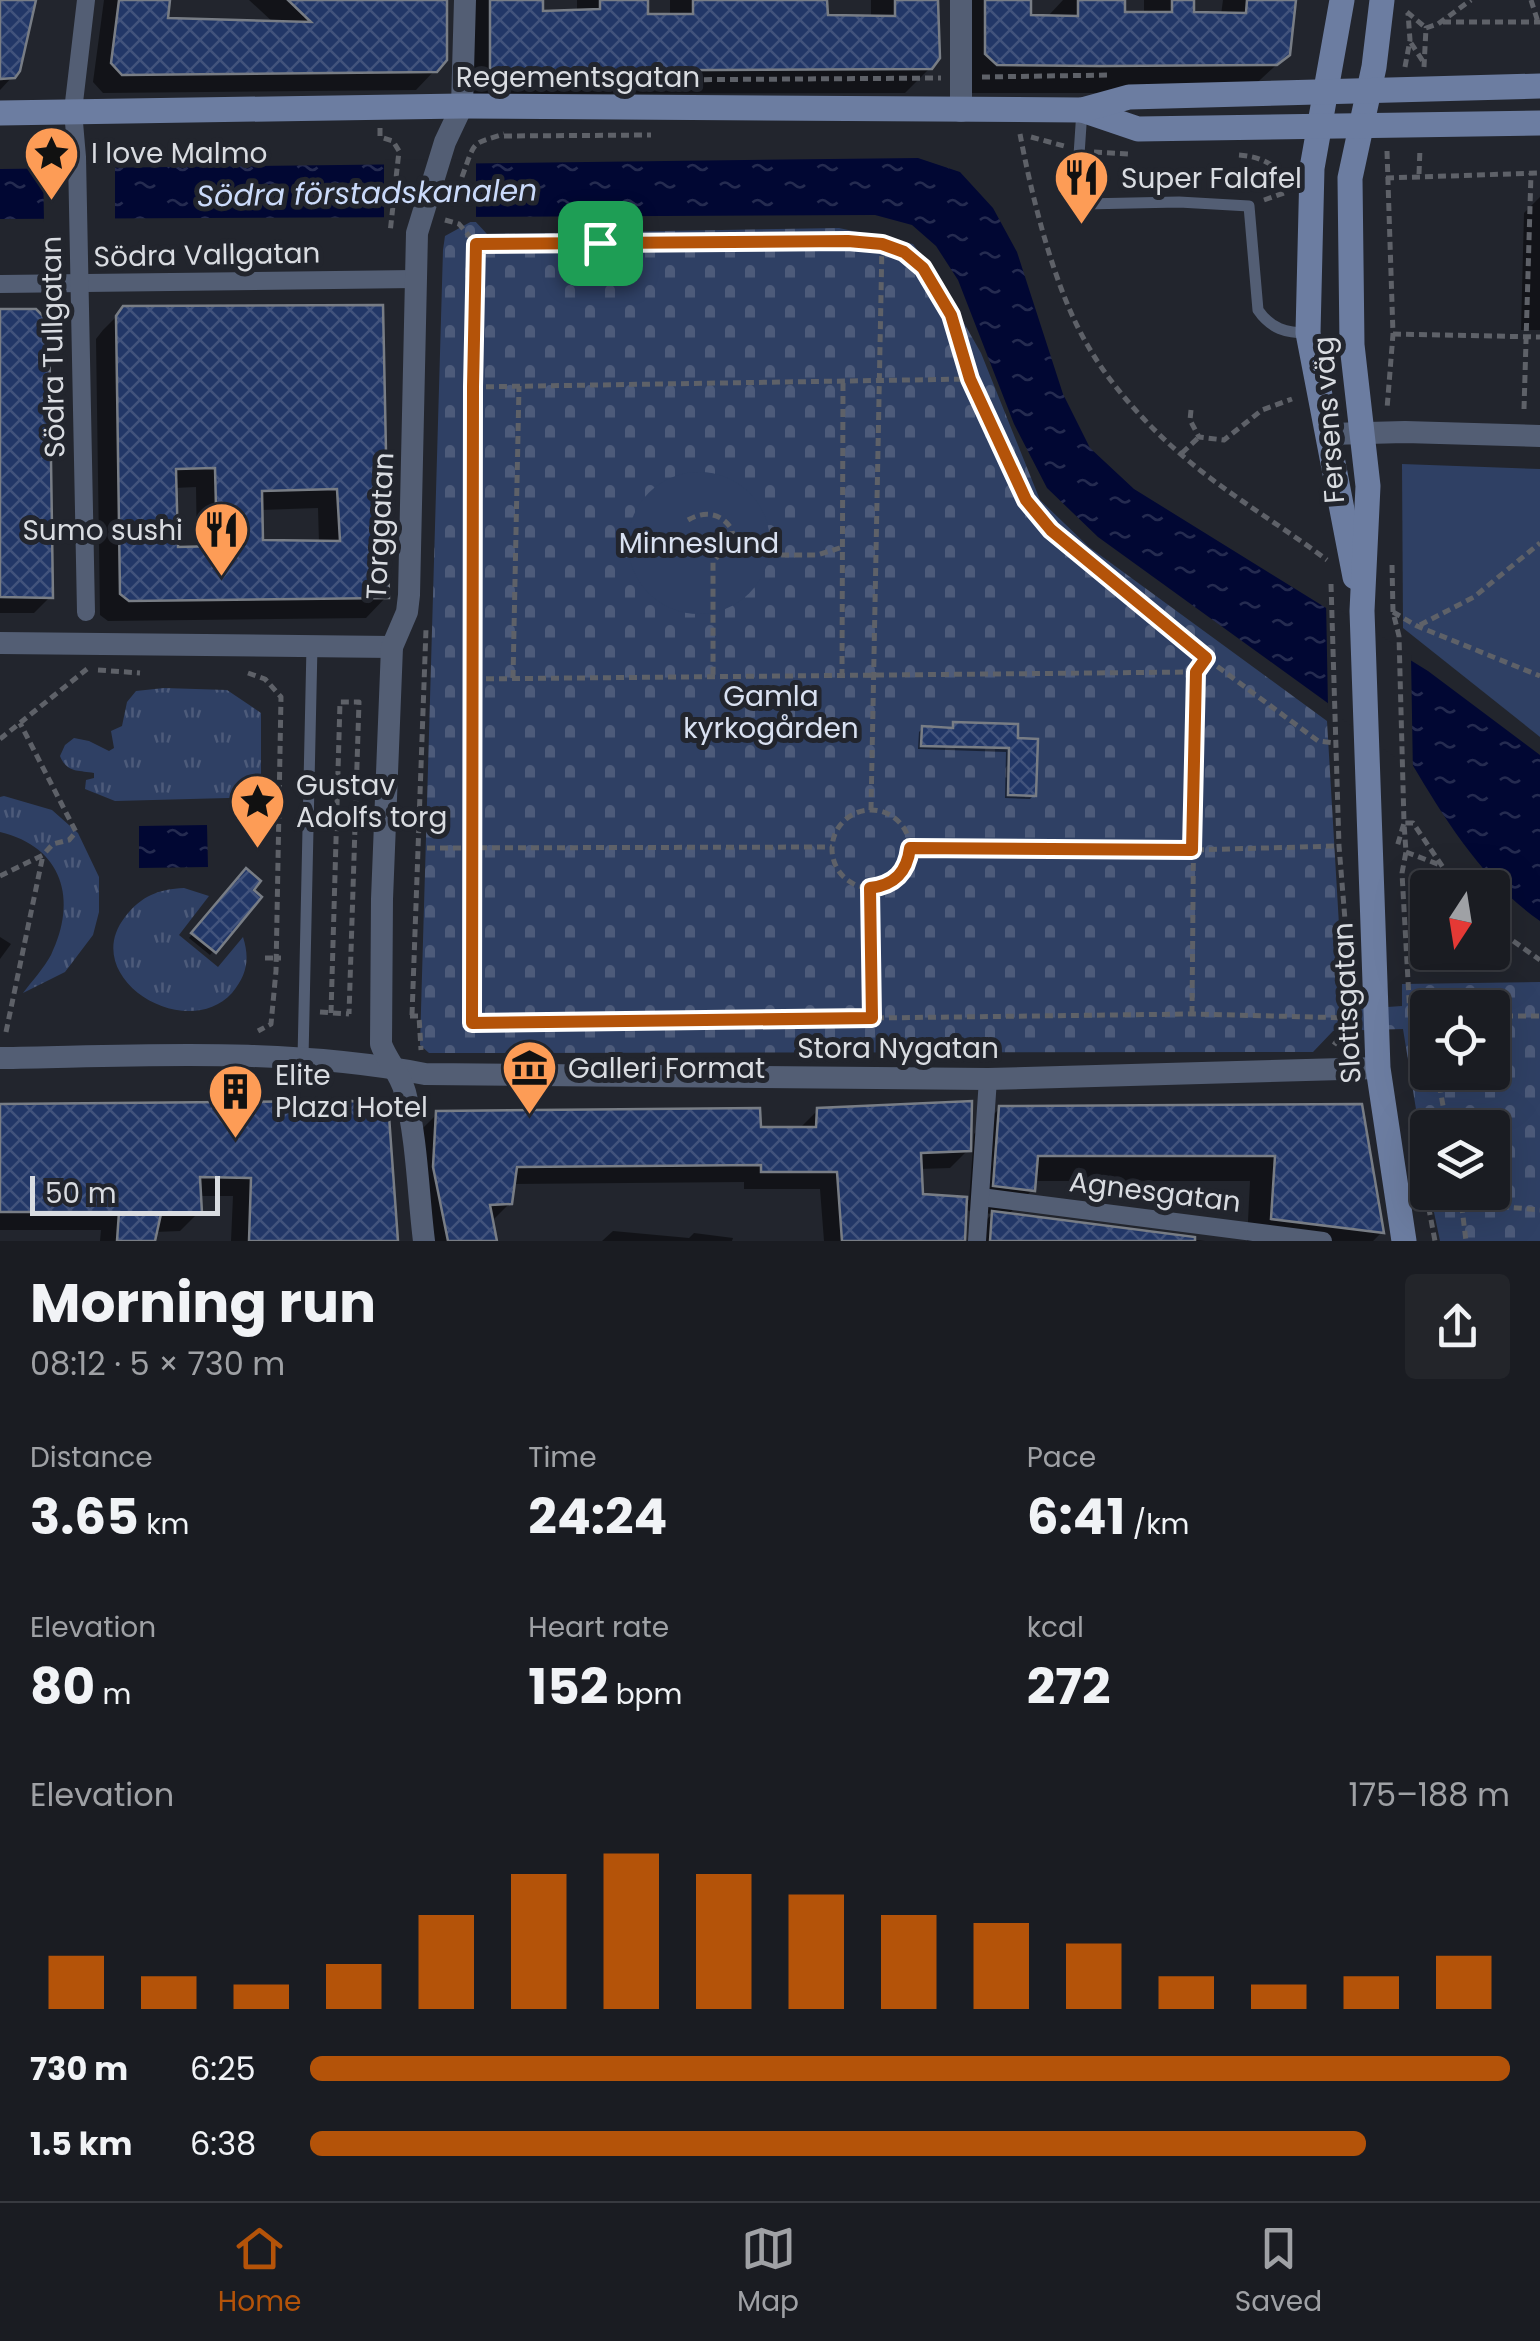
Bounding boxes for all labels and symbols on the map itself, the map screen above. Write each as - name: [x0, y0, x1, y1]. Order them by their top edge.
- street label: Regementsgatan: [456, 58, 700, 97]
- place icon: I love Malmo: [22, 123, 82, 202]
- place label: I love Malmo: [91, 134, 267, 173]
- restaurant icon: Super Falafel: [1052, 148, 1112, 227]
- place label: Super Falafel: [1121, 159, 1302, 198]
- water label: Södra förstadskanalen: [196, 169, 538, 217]
- pin: [558, 201, 643, 286]
- street label: Södra Vallgatan: [93, 234, 321, 276]
- street label: Södra Tullgatan: [32, 236, 74, 458]
- street label: Fersens väg: [1304, 335, 1354, 505]
- street label: Torggatan: [357, 451, 403, 601]
- restaurant icon: Sumo sushi: [192, 500, 252, 579]
- place label: Sumo sushi: [22, 511, 183, 550]
- park label: Minneslund: [619, 524, 779, 563]
- park label: Gamla kyrkogården: [683, 677, 859, 748]
- place label: Gustav Adolfs torg: [296, 766, 447, 837]
- place icon: Gustav Adolfs torg: [227, 771, 287, 850]
- north arrow: [1410, 870, 1510, 970]
- street label: Slottsgatan: [1323, 922, 1371, 1084]
- street label: Stora Nygatan: [797, 1029, 999, 1068]
- museum icon: Galleri Format: [499, 1038, 559, 1117]
- place label: Galleri Format: [568, 1049, 765, 1088]
- place label: Elite Plaza Hotel: [275, 1056, 428, 1127]
- building icon: Elite Plaza Hotel: [206, 1061, 266, 1140]
- street label: Agnesgatan: [1067, 1162, 1243, 1222]
- scale bar: [30, 1171, 220, 1216]

